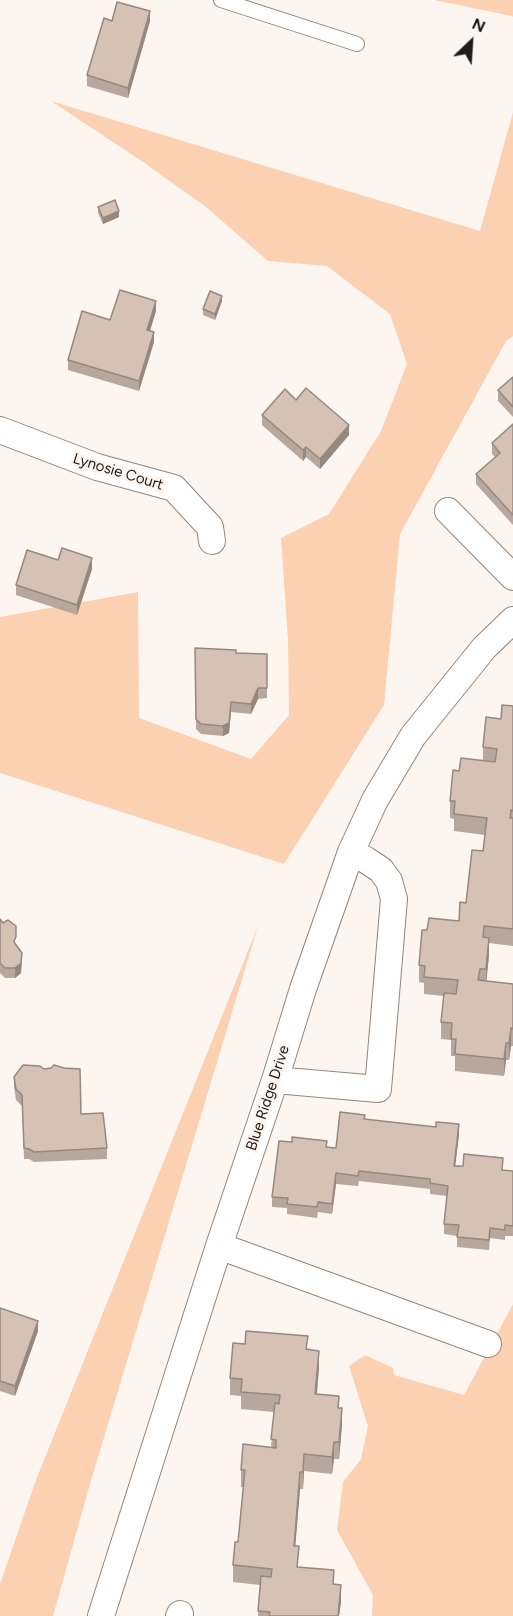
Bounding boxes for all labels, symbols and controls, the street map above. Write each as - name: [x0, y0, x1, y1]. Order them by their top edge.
- north arrow: [441, 12, 501, 72]
- text: N: [469, 14, 488, 36]
- street label: Lynosie Court: [71, 450, 165, 494]
- street label: Blue Ridge Drive: [242, 1043, 294, 1153]

